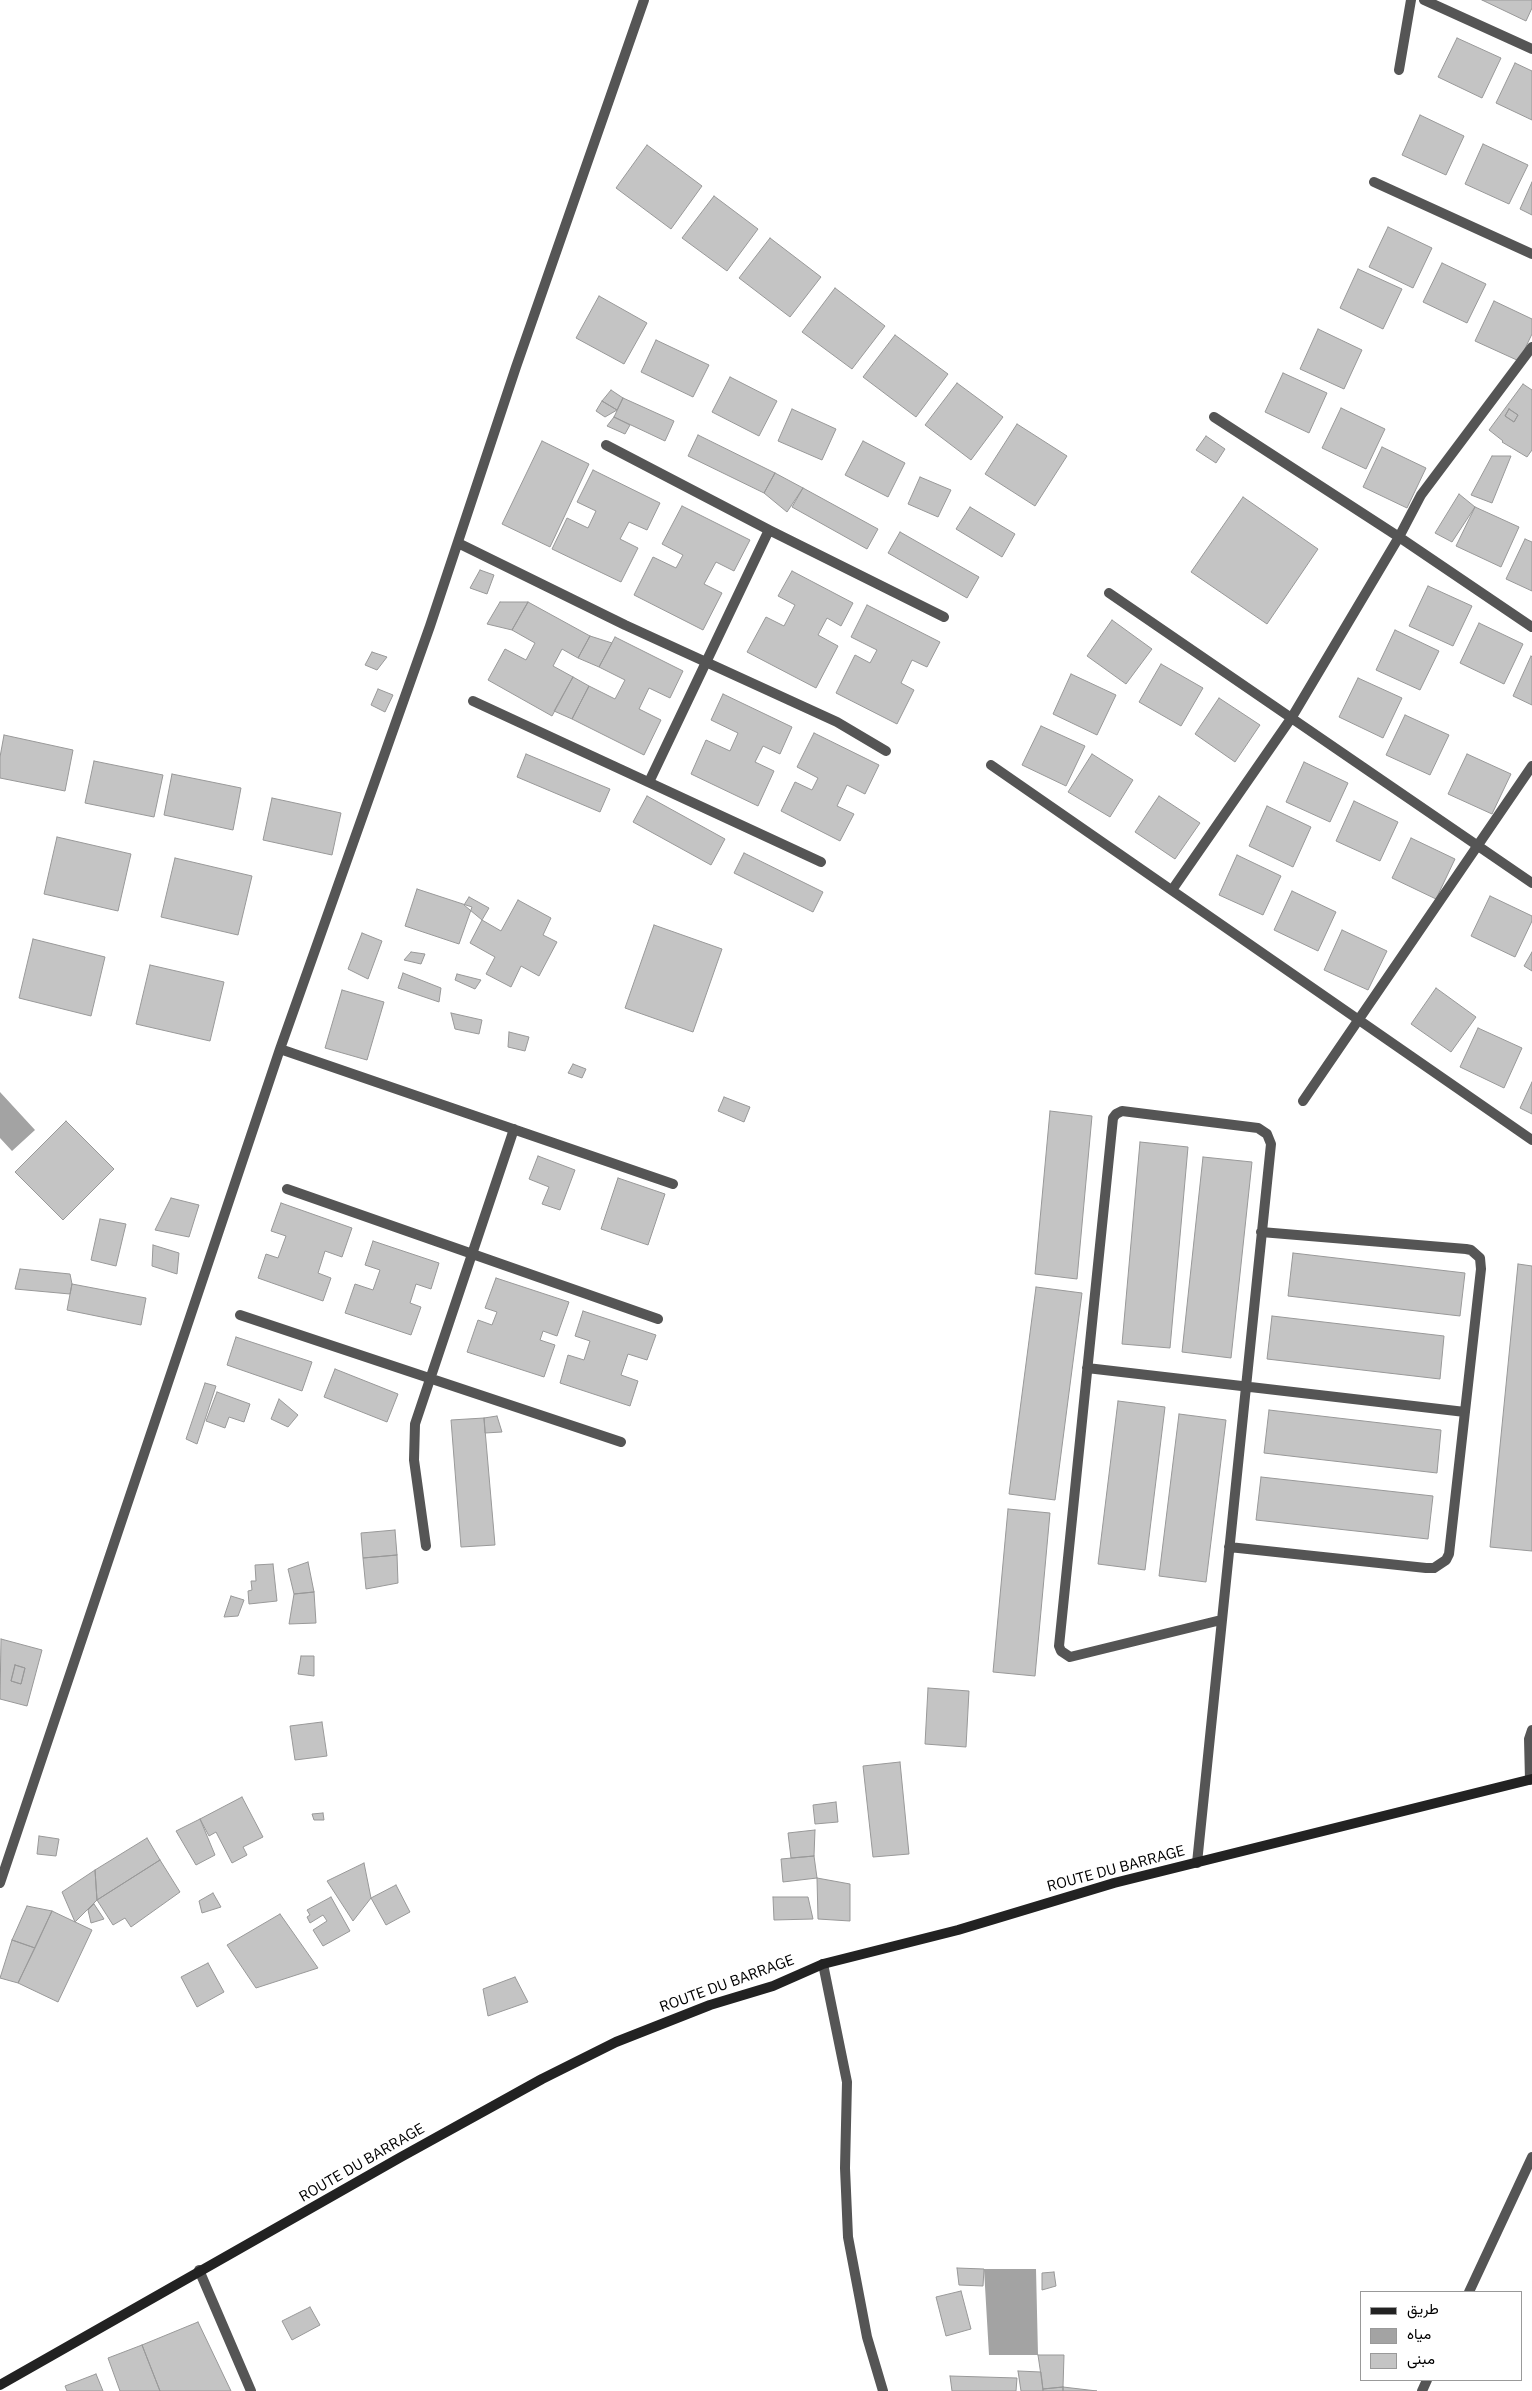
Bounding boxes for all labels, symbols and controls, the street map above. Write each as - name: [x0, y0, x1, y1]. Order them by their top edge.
- street label: ROUTE DU BARRAGE: [1045, 1842, 1187, 1896]
- street label: ROUTE DU BARRAGE: [657, 1951, 797, 2017]
- street label: ROUTE DU BARRAGE: [296, 2120, 428, 2206]
- legend: [1360, 2291, 1522, 2381]
- text: طريق: [1407, 2299, 1439, 2318]
- text: مياه: [1407, 2324, 1431, 2343]
- text: مبنى: [1407, 2349, 1435, 2368]

